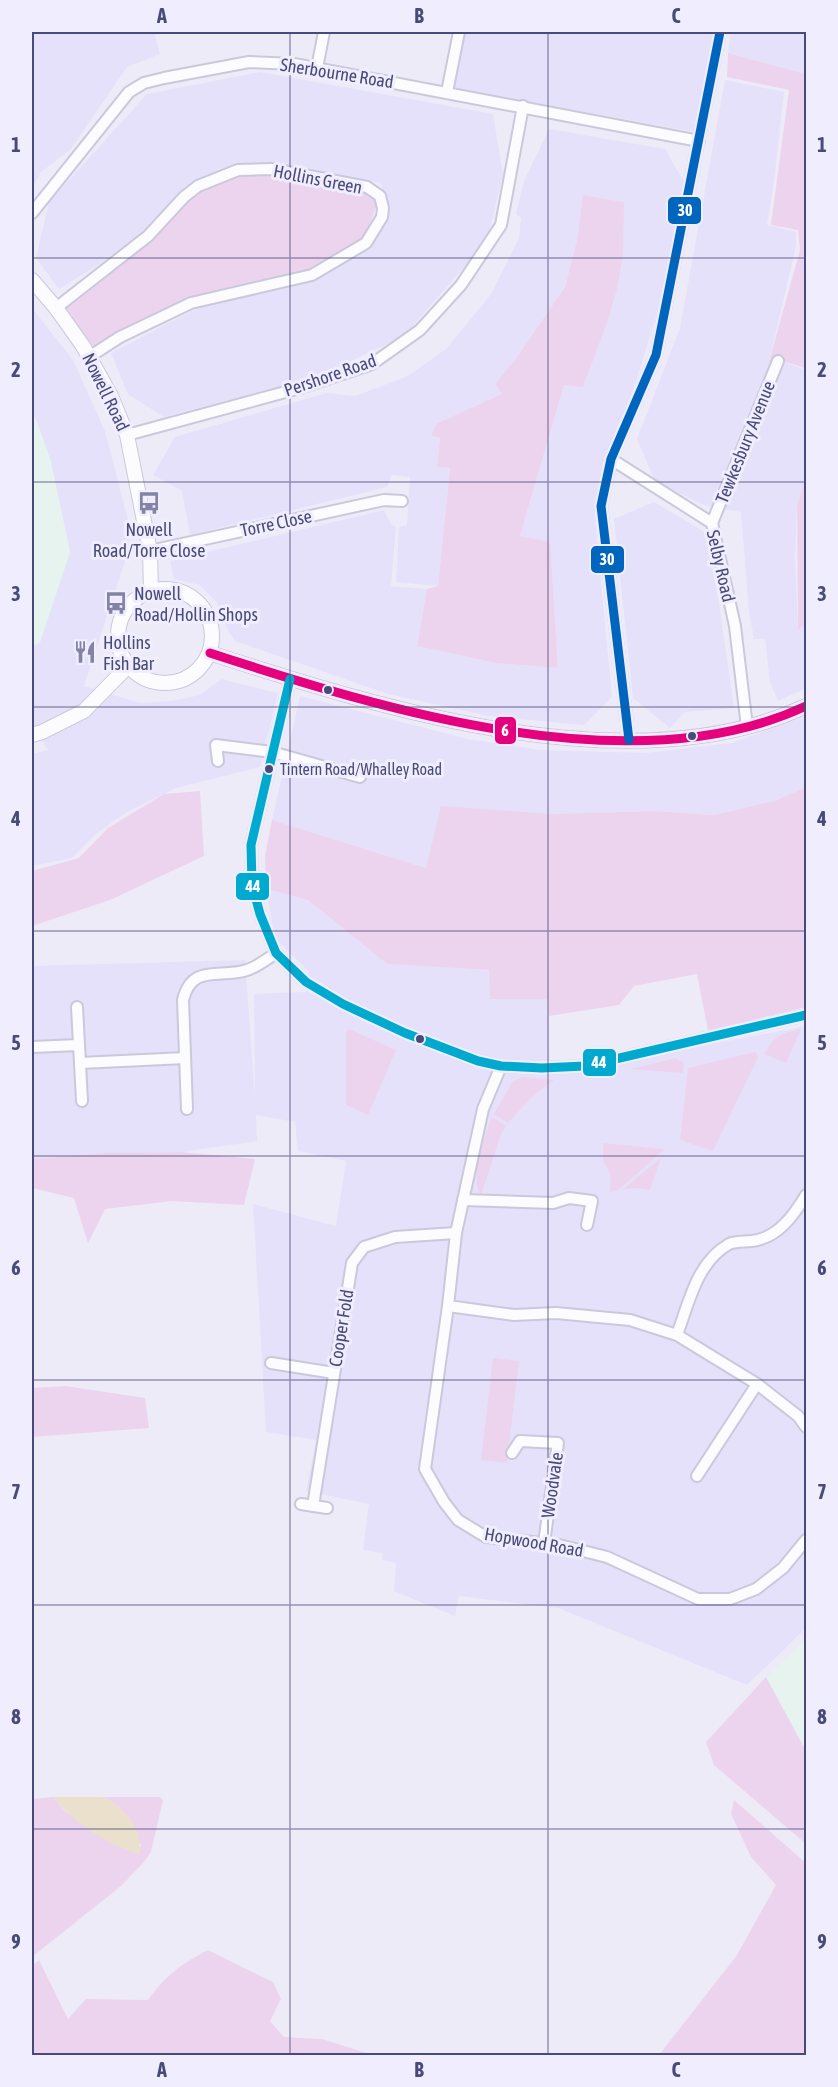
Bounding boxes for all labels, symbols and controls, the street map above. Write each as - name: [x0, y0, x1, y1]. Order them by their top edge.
- text: A: [156, 4, 167, 27]
- text: B: [414, 4, 424, 27]
- text: C: [672, 4, 681, 27]
- street label: Sherbourne Road: [279, 54, 395, 92]
- text: 1: [11, 133, 21, 156]
- text: 1: [817, 133, 827, 156]
- street label: Hollins Green: [272, 160, 364, 198]
- line badge: 30: [667, 196, 702, 225]
- text: 30: [677, 201, 693, 219]
- street label: Pershore Road: [281, 349, 379, 401]
- street label: Nowell Road: [78, 350, 134, 434]
- text: 2: [11, 358, 21, 381]
- text: 2: [817, 358, 827, 381]
- street label: Tewkesbury Avenue: [711, 378, 779, 506]
- bus stop icon: Nowell Road/Torre Close: [136, 490, 162, 516]
- street label: Torre Close: [238, 505, 314, 541]
- place label: Nowell Road/Torre Close: [93, 519, 205, 561]
- street label: Selby Road: [703, 528, 739, 604]
- line badge: 30: [590, 545, 625, 574]
- text: 30: [599, 550, 615, 568]
- text: 3: [11, 582, 21, 605]
- text: 3: [817, 582, 827, 605]
- place label: Nowell Road/Hollin Shops: [134, 583, 258, 625]
- bus stop icon: Nowell Road/Hollin Shops: [103, 590, 129, 616]
- place label: Hollins Fish Bar: [103, 632, 155, 674]
- restaurant icon: Hollins Fish Bar: [72, 639, 98, 665]
- unlabelled marker: [322, 684, 334, 696]
- line badge: 6: [494, 716, 517, 745]
- text: 6: [501, 721, 509, 739]
- unlabelled marker: [686, 730, 698, 742]
- place label: Tintern Road/Whalley Road: [280, 760, 442, 779]
- marker: Tintern Road/Whalley Road: [263, 763, 275, 775]
- text: 4: [10, 807, 21, 830]
- text: 4: [816, 807, 827, 830]
- line badge: 44: [235, 872, 270, 901]
- text: 44: [244, 877, 261, 895]
- text: 5: [11, 1031, 21, 1054]
- text: 5: [817, 1031, 827, 1054]
- unlabelled marker: [414, 1033, 426, 1045]
- line badge: 44: [582, 1048, 617, 1077]
- text: 44: [590, 1053, 607, 1071]
- text: 6: [11, 1256, 21, 1279]
- text: 6: [817, 1256, 827, 1279]
- street label: Cooper Fold: [325, 1288, 357, 1368]
- street label: Woodvale: [537, 1451, 567, 1519]
- text: 7: [11, 1480, 21, 1503]
- text: 7: [817, 1480, 827, 1503]
- street label: Hopwood Road: [483, 1523, 585, 1561]
- text: 8: [11, 1705, 21, 1728]
- text: 8: [817, 1705, 827, 1728]
- text: 9: [11, 1930, 21, 1953]
- text: 9: [817, 1930, 827, 1953]
- text: A: [156, 2058, 167, 2081]
- text: B: [414, 2058, 424, 2081]
- text: C: [672, 2058, 681, 2081]

